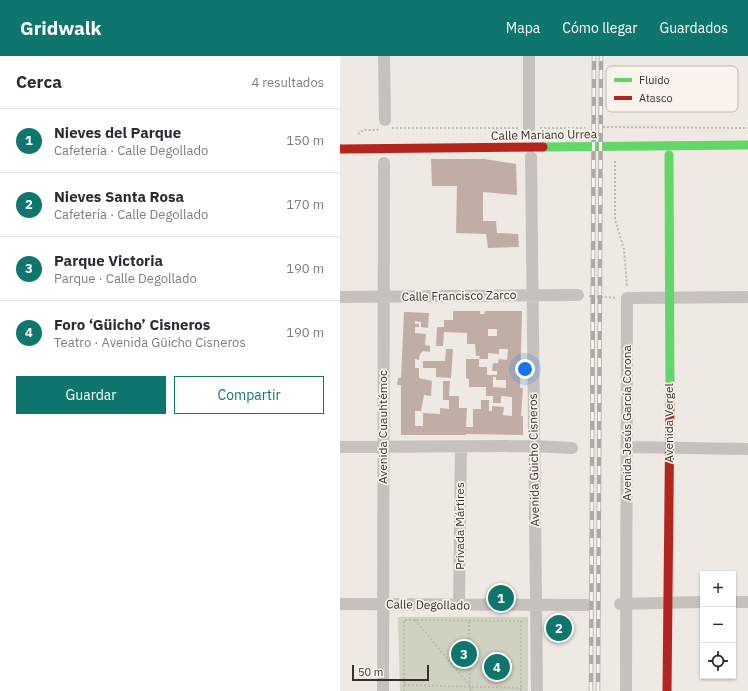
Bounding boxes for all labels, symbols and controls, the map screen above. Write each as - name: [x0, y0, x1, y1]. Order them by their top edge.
- text: Gridwalk: [20, 16, 102, 40]
- text: Mapa: [506, 19, 540, 37]
- text: Cómo llegar: [562, 19, 637, 37]
- text: Guardados: [659, 19, 728, 37]
- legend: [606, 66, 738, 112]
- text: Cerca: [16, 71, 62, 93]
- text: Fluido: [639, 73, 670, 87]
- text: 4 resultados: [251, 74, 324, 91]
- text: Atasco: [639, 91, 673, 105]
- text: Nieves del Parque: [54, 123, 181, 142]
- street label: Calle Mariano Urrea: [491, 126, 598, 143]
- text: 1: [25, 132, 33, 149]
- text: 150 m: [286, 132, 324, 149]
- text: Cafetería · Calle Degollado: [54, 142, 208, 159]
- text: Nieves Santa Rosa: [54, 187, 184, 206]
- text: 2: [25, 196, 33, 213]
- text: 170 m: [286, 196, 324, 213]
- text: Cafetería · Calle Degollado: [54, 206, 208, 223]
- text: Parque Victoria: [54, 251, 163, 270]
- text: 3: [25, 260, 33, 277]
- text: 190 m: [286, 260, 324, 277]
- text: Parque · Calle Degollado: [54, 270, 197, 287]
- street label: Calle Francisco Zarco: [402, 287, 517, 304]
- text: Foro ‘Güicho’ Cisneros: [54, 315, 210, 334]
- text: 4: [25, 324, 33, 341]
- text: 190 m: [286, 324, 324, 341]
- text: Teatro · Avenida Güicho Cisneros: [54, 334, 246, 351]
- street label: Avenida Jesús García Corona: [619, 345, 634, 501]
- your location: [515, 359, 535, 379]
- street label: Avenida Cuauhtémoc: [375, 370, 390, 484]
- button: Guardar: [16, 376, 166, 414]
- button: Compartir: [174, 376, 324, 414]
- street label: Avenida Vergel: [661, 383, 676, 463]
- street label: Avenida Güicho Cisneros: [525, 393, 542, 527]
- street label: Privada Mártires: [452, 482, 467, 570]
- map controls: [700, 571, 736, 679]
- button: +: [700, 571, 736, 607]
- pin: 1: [488, 583, 514, 613]
- street label: Calle Degollado: [386, 596, 470, 613]
- button: −: [700, 607, 736, 643]
- pin: 2: [546, 613, 572, 643]
- pin: 3: [451, 639, 477, 669]
- button: locate: [700, 643, 736, 679]
- pin: 4: [484, 652, 510, 682]
- scale bar: [352, 663, 429, 682]
- text: 50 m: [358, 665, 383, 679]

